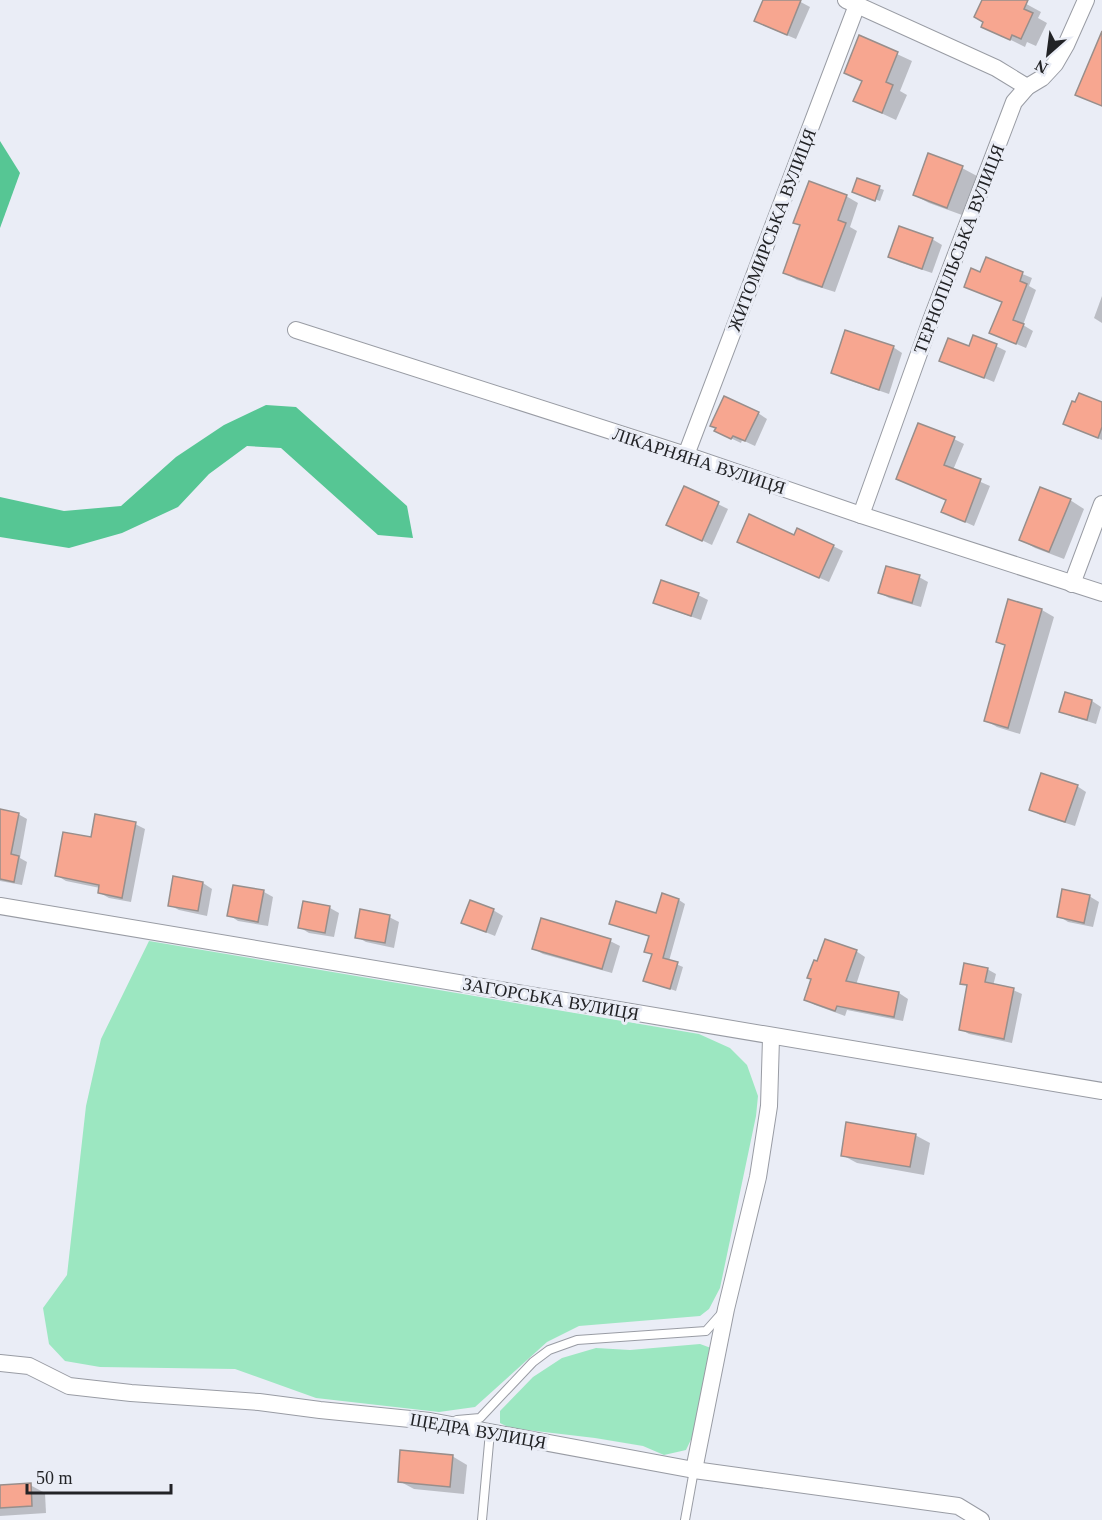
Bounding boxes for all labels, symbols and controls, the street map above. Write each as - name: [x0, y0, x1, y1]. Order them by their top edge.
- north arrow: [1018, 24, 1078, 84]
- text: N: [1032, 56, 1050, 77]
- street label: ЖИТОМИРСЬКА ВУЛИЦЯ: [724, 126, 820, 334]
- street label: ТЕРНОПІЛЬСЬКА ВУЛИЦЯ: [910, 142, 1008, 356]
- street label: ЛІКАРНЯНА ВУЛИЦЯ: [610, 424, 788, 498]
- street label: ЗАГОРСЬКА ВУЛИЦЯ: [461, 974, 641, 1024]
- street label: ЩЕДРА ВУЛИЦЯ: [408, 1409, 548, 1453]
- scale bar: [27, 1457, 171, 1495]
- text: 50 m: [36, 1468, 73, 1488]

